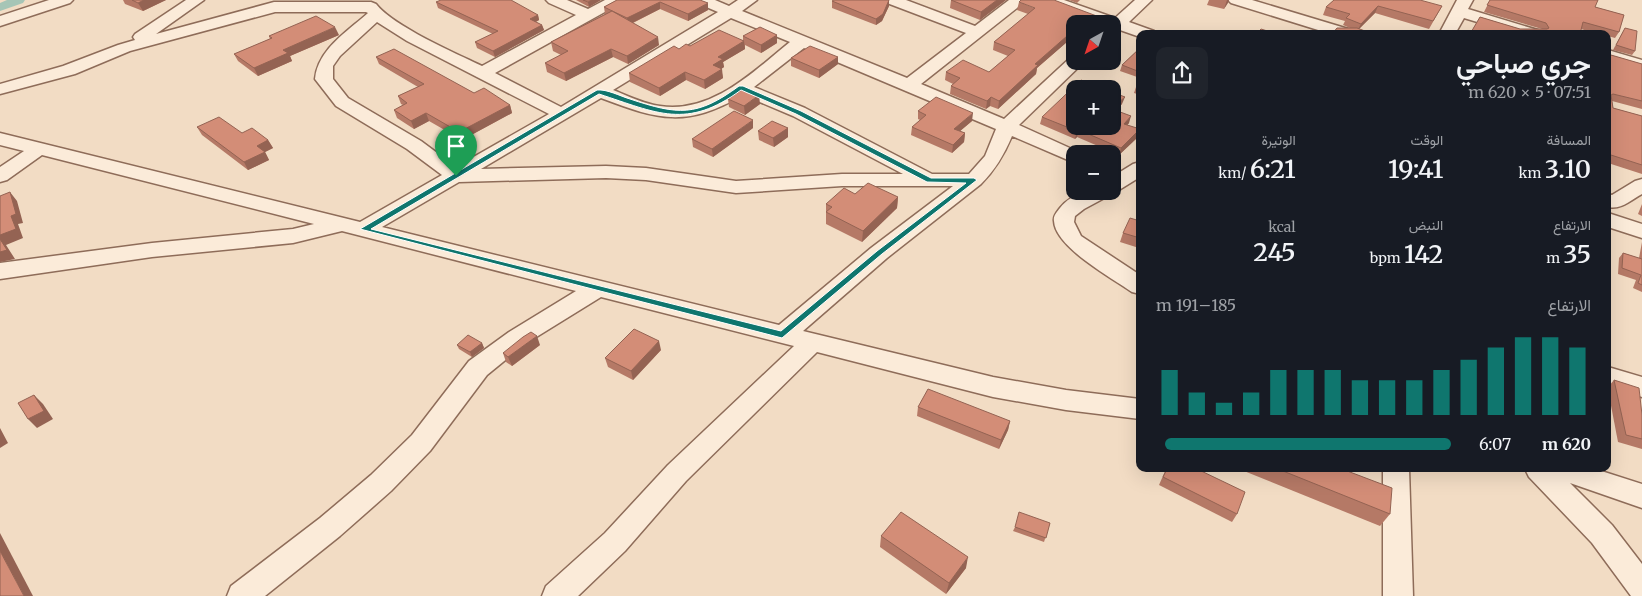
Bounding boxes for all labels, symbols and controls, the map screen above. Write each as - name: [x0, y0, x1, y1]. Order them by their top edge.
- north arrow: [1066, 15, 1121, 70]
- map controls: [1066, 15, 1121, 200]
- text: جري صباحي: [1456, 45, 1591, 81]
- button: share: [1156, 47, 1208, 99]
- button: +: [1066, 80, 1121, 135]
- text: 07:51 · 5 × 620 m: [1468, 82, 1591, 102]
- pin: [435, 125, 477, 176]
- text: الوتيرة: [1261, 131, 1296, 149]
- text: الوقت: [1410, 131, 1443, 149]
- text: المسافة: [1547, 131, 1591, 149]
- icon: arrive: [442, 132, 470, 160]
- button: −: [1066, 145, 1121, 200]
- text: 6:21: [1250, 153, 1296, 185]
- text: 19:41: [1388, 153, 1443, 185]
- text: 3.10: [1545, 153, 1591, 185]
- text: /km: [1218, 164, 1250, 182]
- text: km: [1519, 164, 1545, 182]
- text: النبض: [1409, 216, 1443, 234]
- text: الارتفاع: [1553, 216, 1591, 234]
- text: kcal: [1268, 218, 1296, 236]
- text: 245: [1253, 236, 1296, 268]
- text: 142: [1404, 238, 1443, 270]
- text: 35: [1563, 238, 1591, 270]
- text: bpm: [1370, 249, 1404, 267]
- text: m: [1546, 249, 1563, 267]
- text: 185–191 m: [1156, 295, 1236, 315]
- text: الارتفاع: [1548, 295, 1591, 315]
- text: 6:07: [1479, 434, 1511, 454]
- text: 620 m: [1542, 434, 1591, 454]

